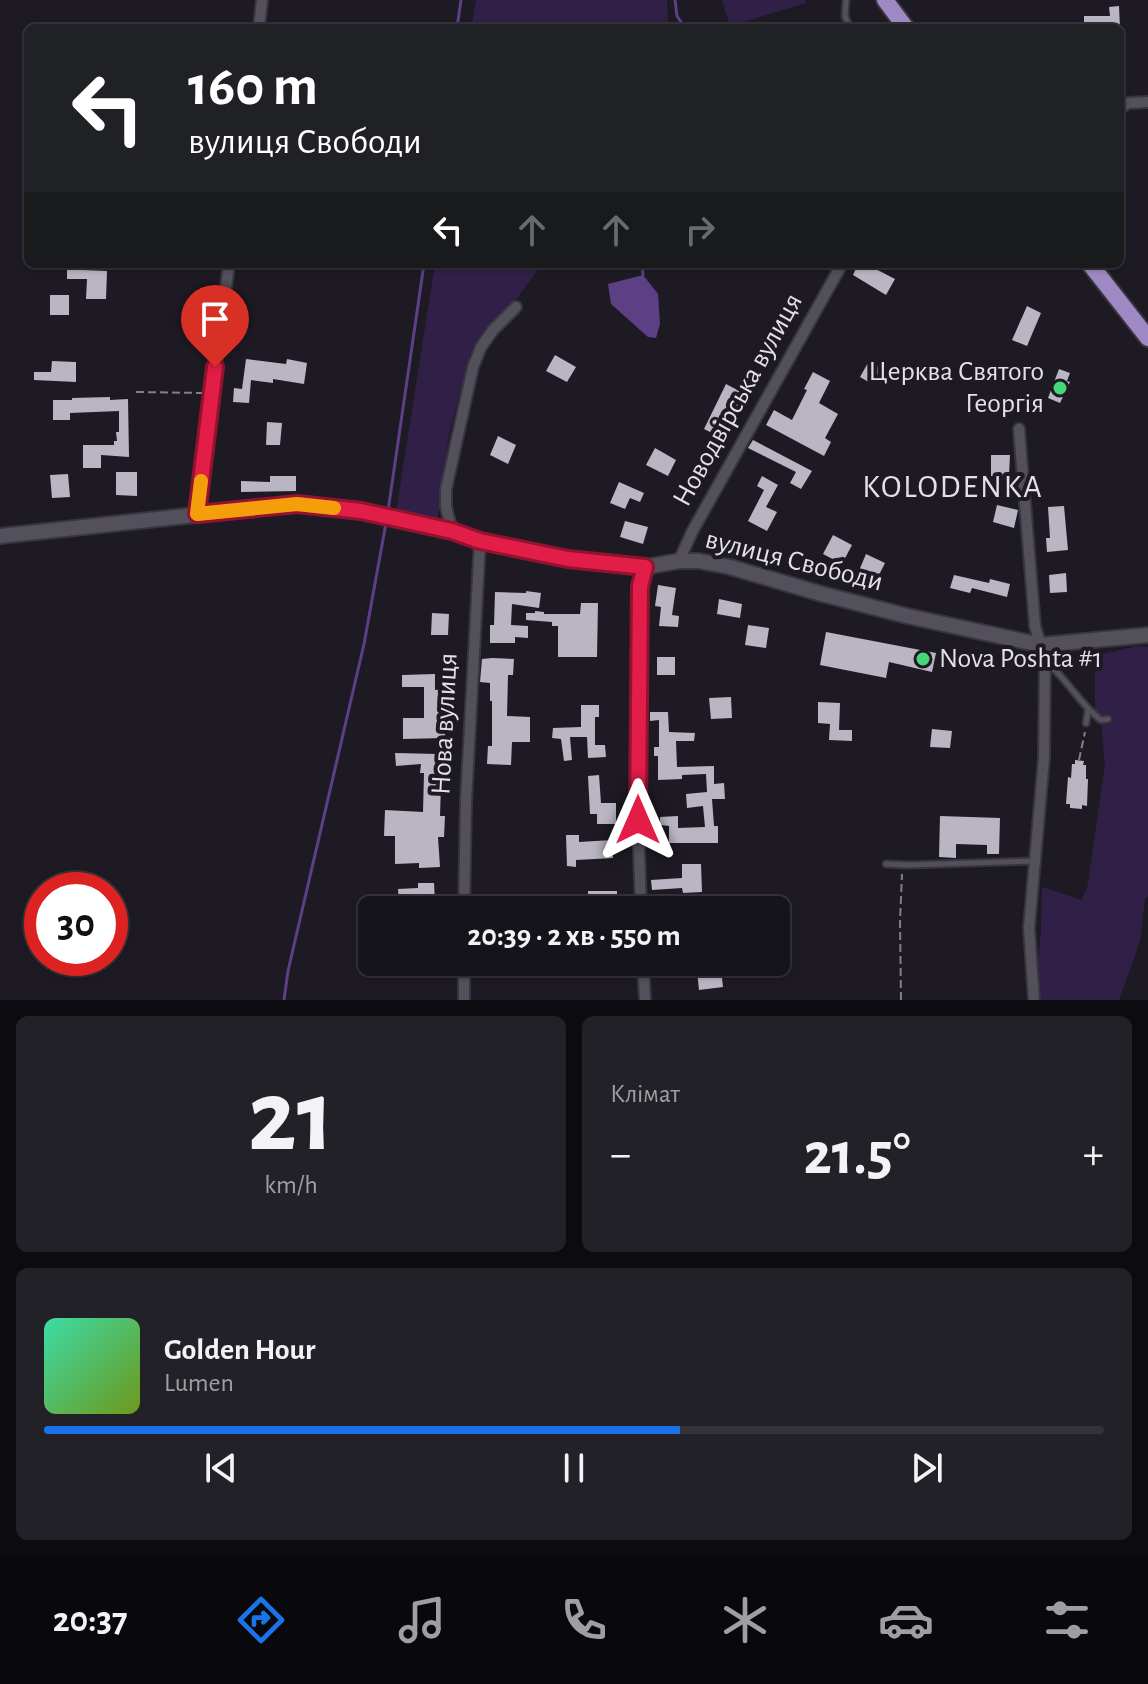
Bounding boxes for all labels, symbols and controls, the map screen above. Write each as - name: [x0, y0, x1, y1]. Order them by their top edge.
- icon: left: [56, 56, 160, 160]
- text: 160 m: [188, 59, 318, 115]
- text: вулиця Свободи: [188, 124, 422, 160]
- icon: left: [426, 208, 470, 252]
- icon: ahead: [510, 208, 554, 252]
- icon: ahead: [594, 208, 638, 252]
- icon: right: [678, 208, 722, 252]
- pin: [181, 285, 249, 367]
- street label: Новодвірська вулиця: [668, 289, 808, 511]
- icon: arrive: [193, 297, 237, 341]
- place label: Церква Святого Георгія: [868, 358, 1044, 418]
- marker: Церква Святого Георгія: [1051, 379, 1069, 397]
- district label: KOLODENKA: [862, 471, 1044, 503]
- street label: вулиця Свободи: [702, 525, 886, 597]
- place label: Nova Poshta #1: [939, 645, 1103, 673]
- marker: Nova Poshta #1: [914, 650, 932, 668]
- street label: Нова вулиця: [427, 652, 463, 796]
- position arrow: [596, 778, 680, 862]
- speed limit sign: 30: [24, 872, 128, 976]
- text: 20:39 · 2 хв · 550 m: [467, 921, 681, 951]
- text: 21: [248, 1066, 334, 1170]
- text: Клімат: [610, 1081, 680, 1107]
- text: 21.5°: [803, 1125, 911, 1185]
- text: −: [610, 1133, 631, 1177]
- text: +: [1083, 1133, 1104, 1177]
- text: km/h: [264, 1172, 318, 1198]
- text: Golden Hour: [164, 1335, 316, 1365]
- text: Lumen: [164, 1370, 234, 1396]
- icon: previous: [199, 1446, 243, 1490]
- icon: pause: [552, 1446, 596, 1490]
- icon: next: [905, 1446, 949, 1490]
- icon: directions: [233, 1592, 289, 1648]
- icon: music: [394, 1592, 450, 1648]
- icon: phone: [556, 1592, 612, 1648]
- icon: climate: [717, 1592, 773, 1648]
- icon: car: [878, 1592, 934, 1648]
- icon: filters: [1039, 1592, 1095, 1648]
- text: 20:37: [53, 1602, 128, 1638]

